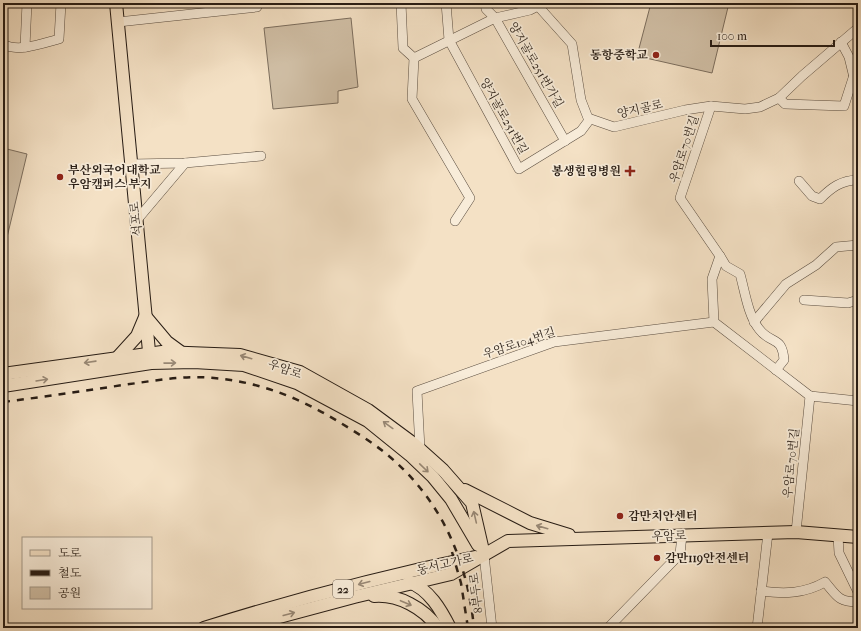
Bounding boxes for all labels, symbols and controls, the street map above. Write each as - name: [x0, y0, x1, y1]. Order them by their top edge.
- street label: 양지골로251번가길: [506, 20, 566, 110]
- scale bar: [711, 22, 834, 48]
- text: 100 m: [717, 29, 747, 43]
- place label: 동항중학교: [590, 48, 648, 62]
- marker: 동항중학교: [651, 50, 661, 60]
- street label: 양지골로251번길: [477, 75, 531, 157]
- street label: 양지골로: [616, 97, 665, 121]
- street label: 우암로70번길: [666, 113, 702, 185]
- place label: 부산외국어대학교 우암캠퍼스 부지: [68, 163, 161, 191]
- place label: 봉생힐링병원: [551, 164, 621, 178]
- marker: 봉생힐링병원: [624, 165, 636, 177]
- marker: 부산외국어대학교 우암캠퍼스 부지: [55, 172, 65, 182]
- street label: 석포로: [127, 201, 145, 237]
- street label: 우암로104번길: [481, 325, 557, 361]
- one-way arrow: [240, 352, 253, 360]
- street label: 우암로: [266, 357, 304, 381]
- one-way arrow: [84, 358, 97, 366]
- one-way arrow: [163, 359, 176, 367]
- one-way arrow: [35, 376, 48, 384]
- one-way arrow: [382, 420, 393, 429]
- street label: 우암로70번길: [780, 427, 802, 499]
- one-way arrow: [419, 464, 429, 473]
- place label: 감만치안센터: [628, 509, 698, 523]
- one-way arrow: [471, 511, 479, 524]
- marker: 감만치안센터: [615, 511, 625, 521]
- one-way arrow: [536, 523, 549, 530]
- street label: 우암로: [651, 528, 687, 544]
- legend: [22, 537, 152, 609]
- text: 도로: [58, 546, 82, 560]
- street label: 동서고가로: [415, 551, 475, 577]
- place label: 감만119안전센터: [665, 551, 749, 566]
- marker: 감만119안전센터: [652, 553, 662, 563]
- text: 철도: [58, 566, 82, 580]
- street label: 8부두로: [467, 571, 485, 614]
- road number: 22: [333, 580, 353, 598]
- one-way arrow: [358, 580, 371, 587]
- text: 공원: [58, 586, 81, 600]
- one-way arrow: [400, 599, 412, 607]
- one-way arrow: [282, 610, 295, 617]

